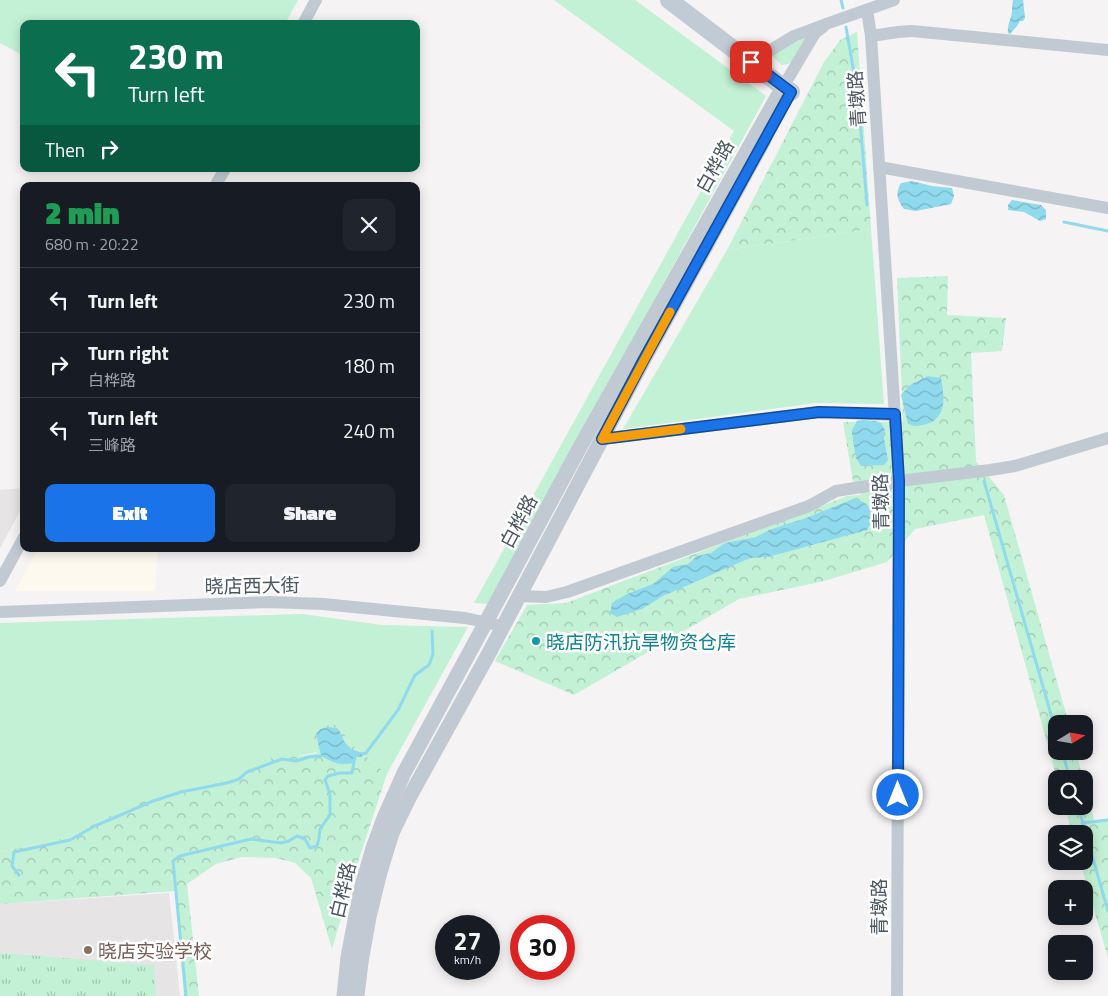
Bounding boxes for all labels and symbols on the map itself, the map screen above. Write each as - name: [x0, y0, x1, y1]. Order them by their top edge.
- pin: [730, 41, 772, 83]
- street label: 青墩路: [840, 70, 872, 128]
- street label: 白桦路: [687, 134, 741, 198]
- street label: 青墩路: [865, 473, 895, 531]
- street label: 白桦路: [492, 489, 544, 553]
- street label: 晓店西大街: [204, 570, 300, 600]
- place label: 晓店防汛抗旱物资仓库: [546, 627, 736, 656]
- marker: 晓店防汛抗旱物资仓库: [530, 635, 542, 647]
- north arrow: [1048, 715, 1092, 760]
- position arrow: [871, 768, 923, 820]
- street label: 白桦路: [321, 859, 363, 921]
- street label: 青墩路: [864, 878, 893, 936]
- speed limit sign: 30: [510, 915, 575, 980]
- place label: 晓店实验学校: [98, 936, 212, 965]
- marker: 晓店实验学校: [82, 944, 94, 956]

